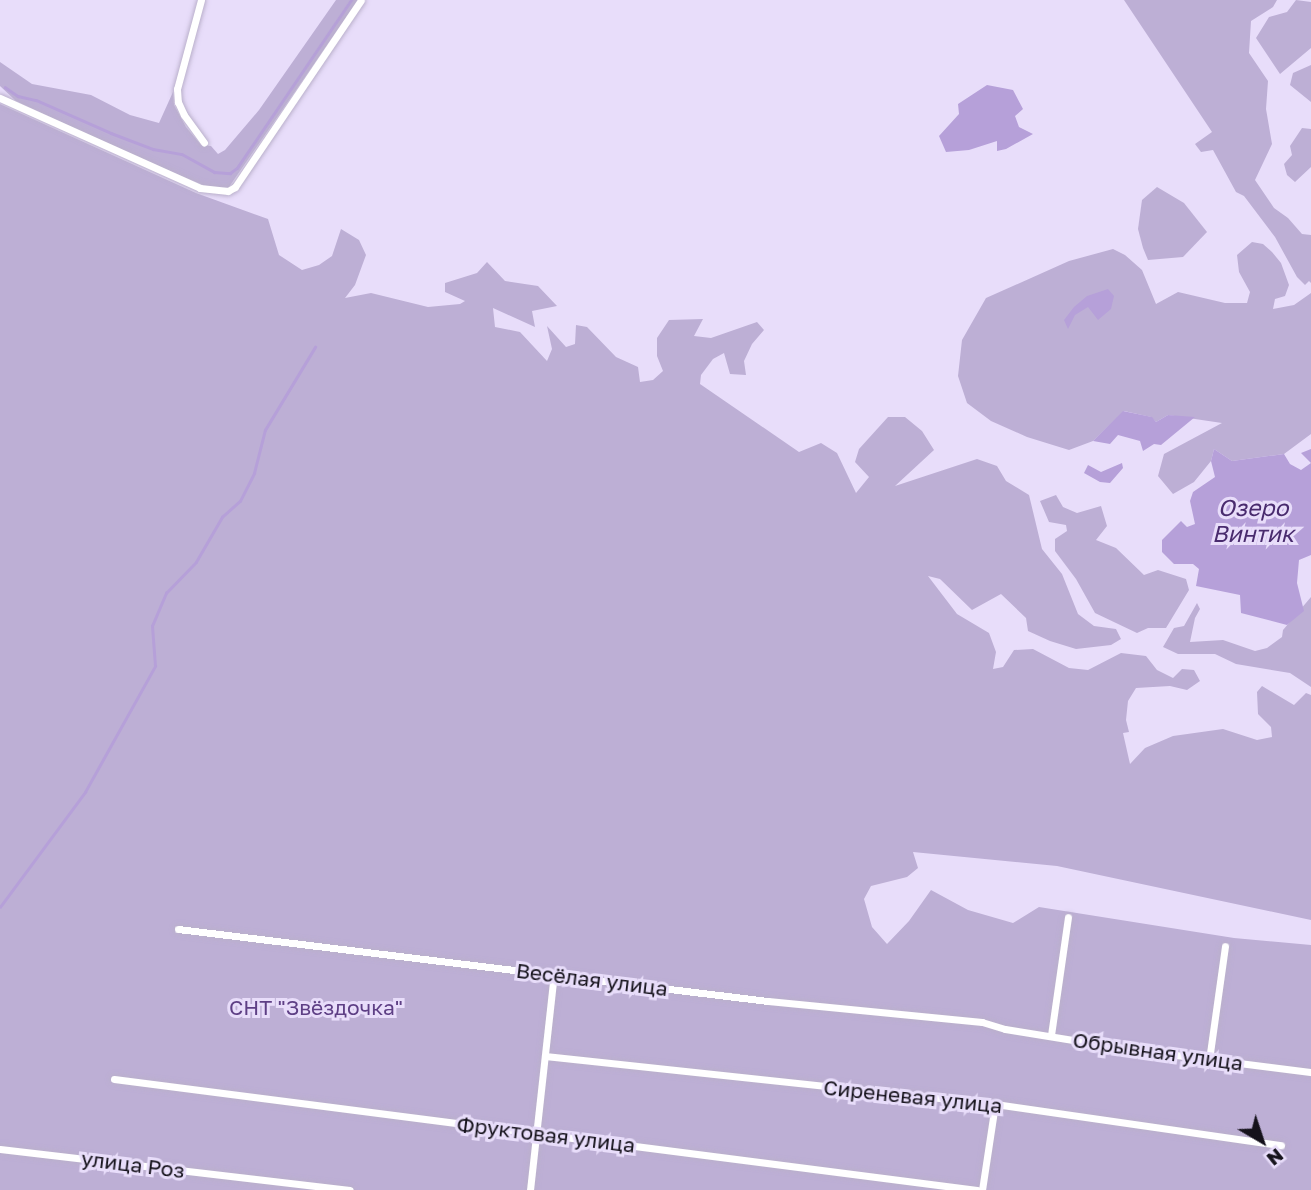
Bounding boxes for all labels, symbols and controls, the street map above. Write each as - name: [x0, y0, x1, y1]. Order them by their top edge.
- water label: Озеро Винтик: [1212, 493, 1294, 547]
- street label: Весёлая улица: [515, 957, 669, 1001]
- park label: СНТ "Звёздочка": [229, 994, 403, 1020]
- street label: Обрывная улица: [1071, 1027, 1245, 1075]
- street label: Сиреневая улица: [822, 1074, 1004, 1118]
- north arrow: [1227, 1106, 1297, 1176]
- street label: Фруктовая улица: [455, 1111, 637, 1157]
- text: N: [1263, 1144, 1288, 1171]
- street label: улица Роз: [80, 1145, 186, 1183]

